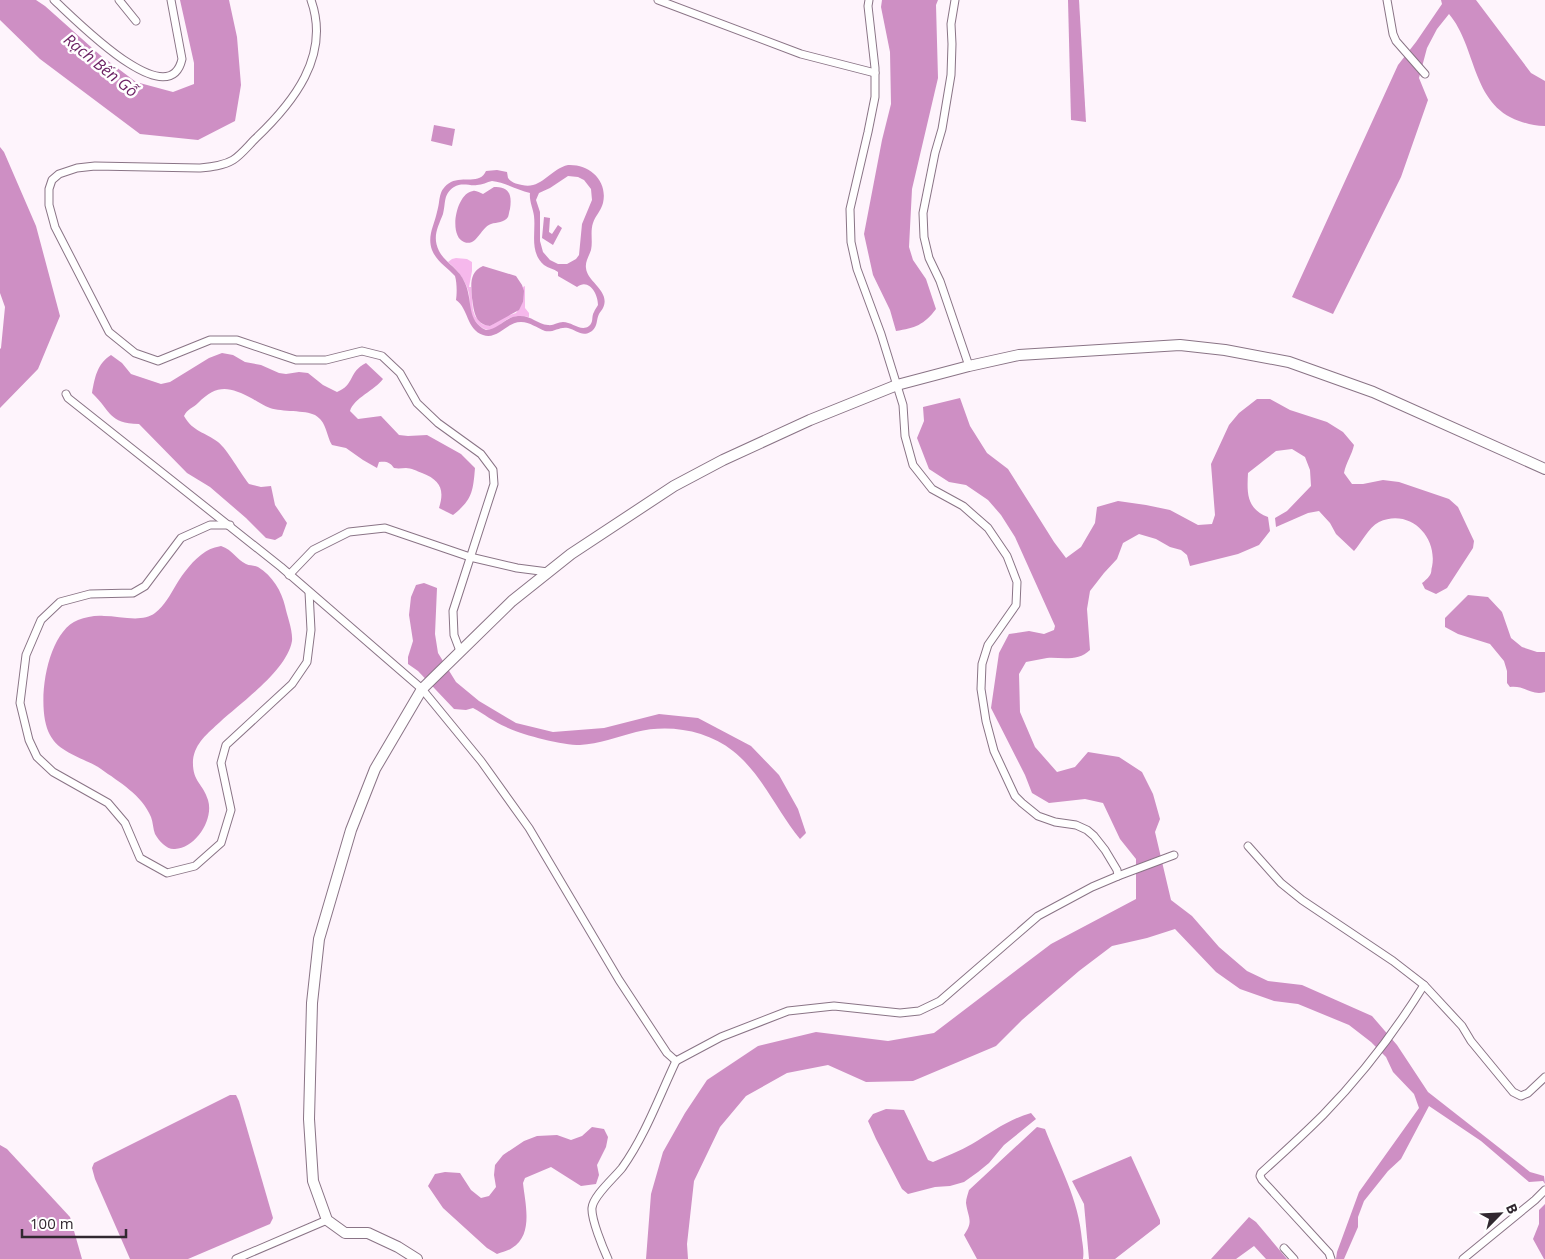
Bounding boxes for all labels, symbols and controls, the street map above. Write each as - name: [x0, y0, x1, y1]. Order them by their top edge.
- water label: Rạch Bến Gỗ: [59, 28, 143, 102]
- north arrow: [1475, 1189, 1525, 1239]
- text: B: [1502, 1200, 1523, 1217]
- scale bar: [22, 1206, 126, 1238]
- text: 100 m: [30, 1213, 74, 1233]

